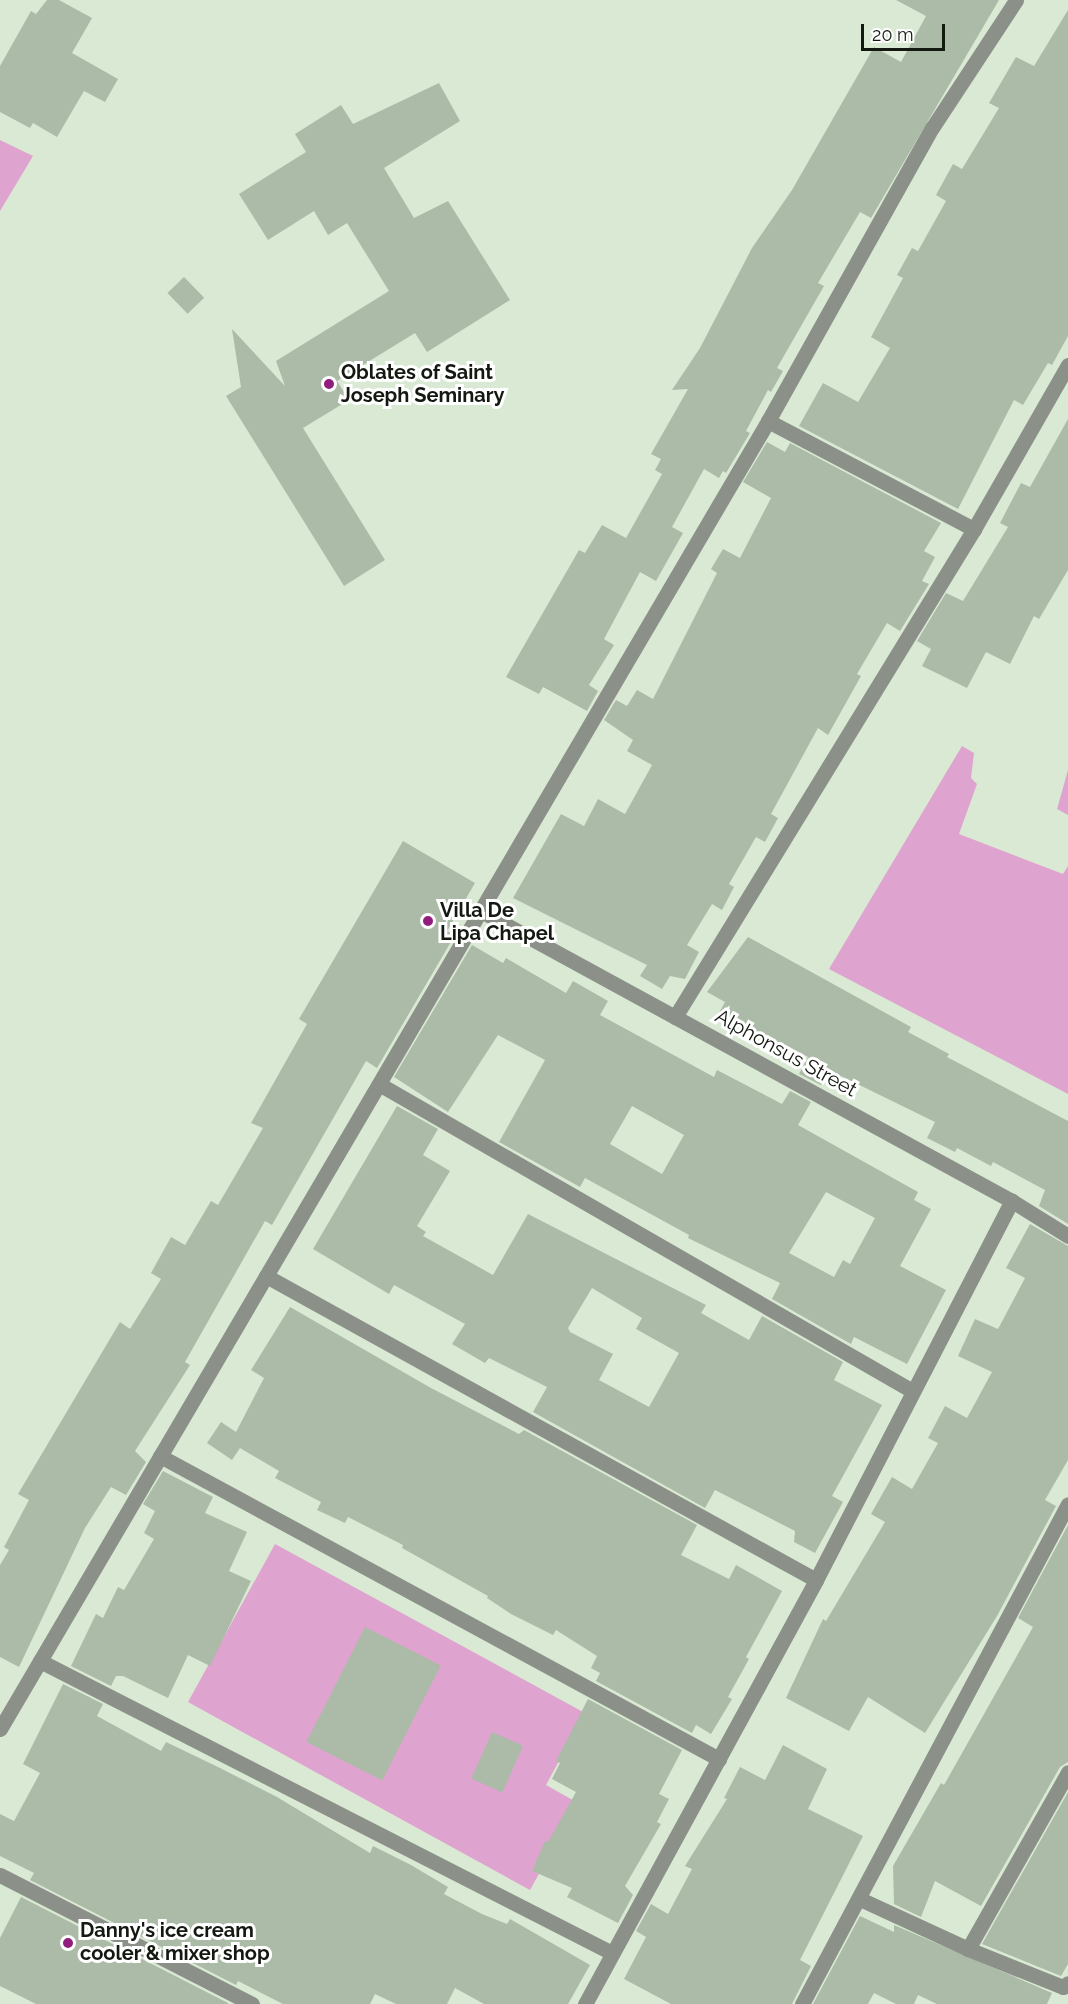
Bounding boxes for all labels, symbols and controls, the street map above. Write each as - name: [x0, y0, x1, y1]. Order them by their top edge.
- scale bar: [864, 12, 948, 50]
- text: 20 m: [872, 24, 914, 45]
- place label: Oblates of Saint Joseph Seminary: [341, 360, 504, 407]
- marker: Oblates of Saint Joseph Seminary: [322, 377, 336, 391]
- place label: Villa De Lipa Chapel: [440, 898, 554, 945]
- marker: Villa De Lipa Chapel: [421, 914, 435, 928]
- street label: Alphonsus Street: [711, 1004, 861, 1102]
- place label: Danny's ice cream cooler & mixer shop: [80, 1919, 270, 1966]
- marker: Danny's ice cream cooler & mixer shop: [61, 1936, 75, 1950]

